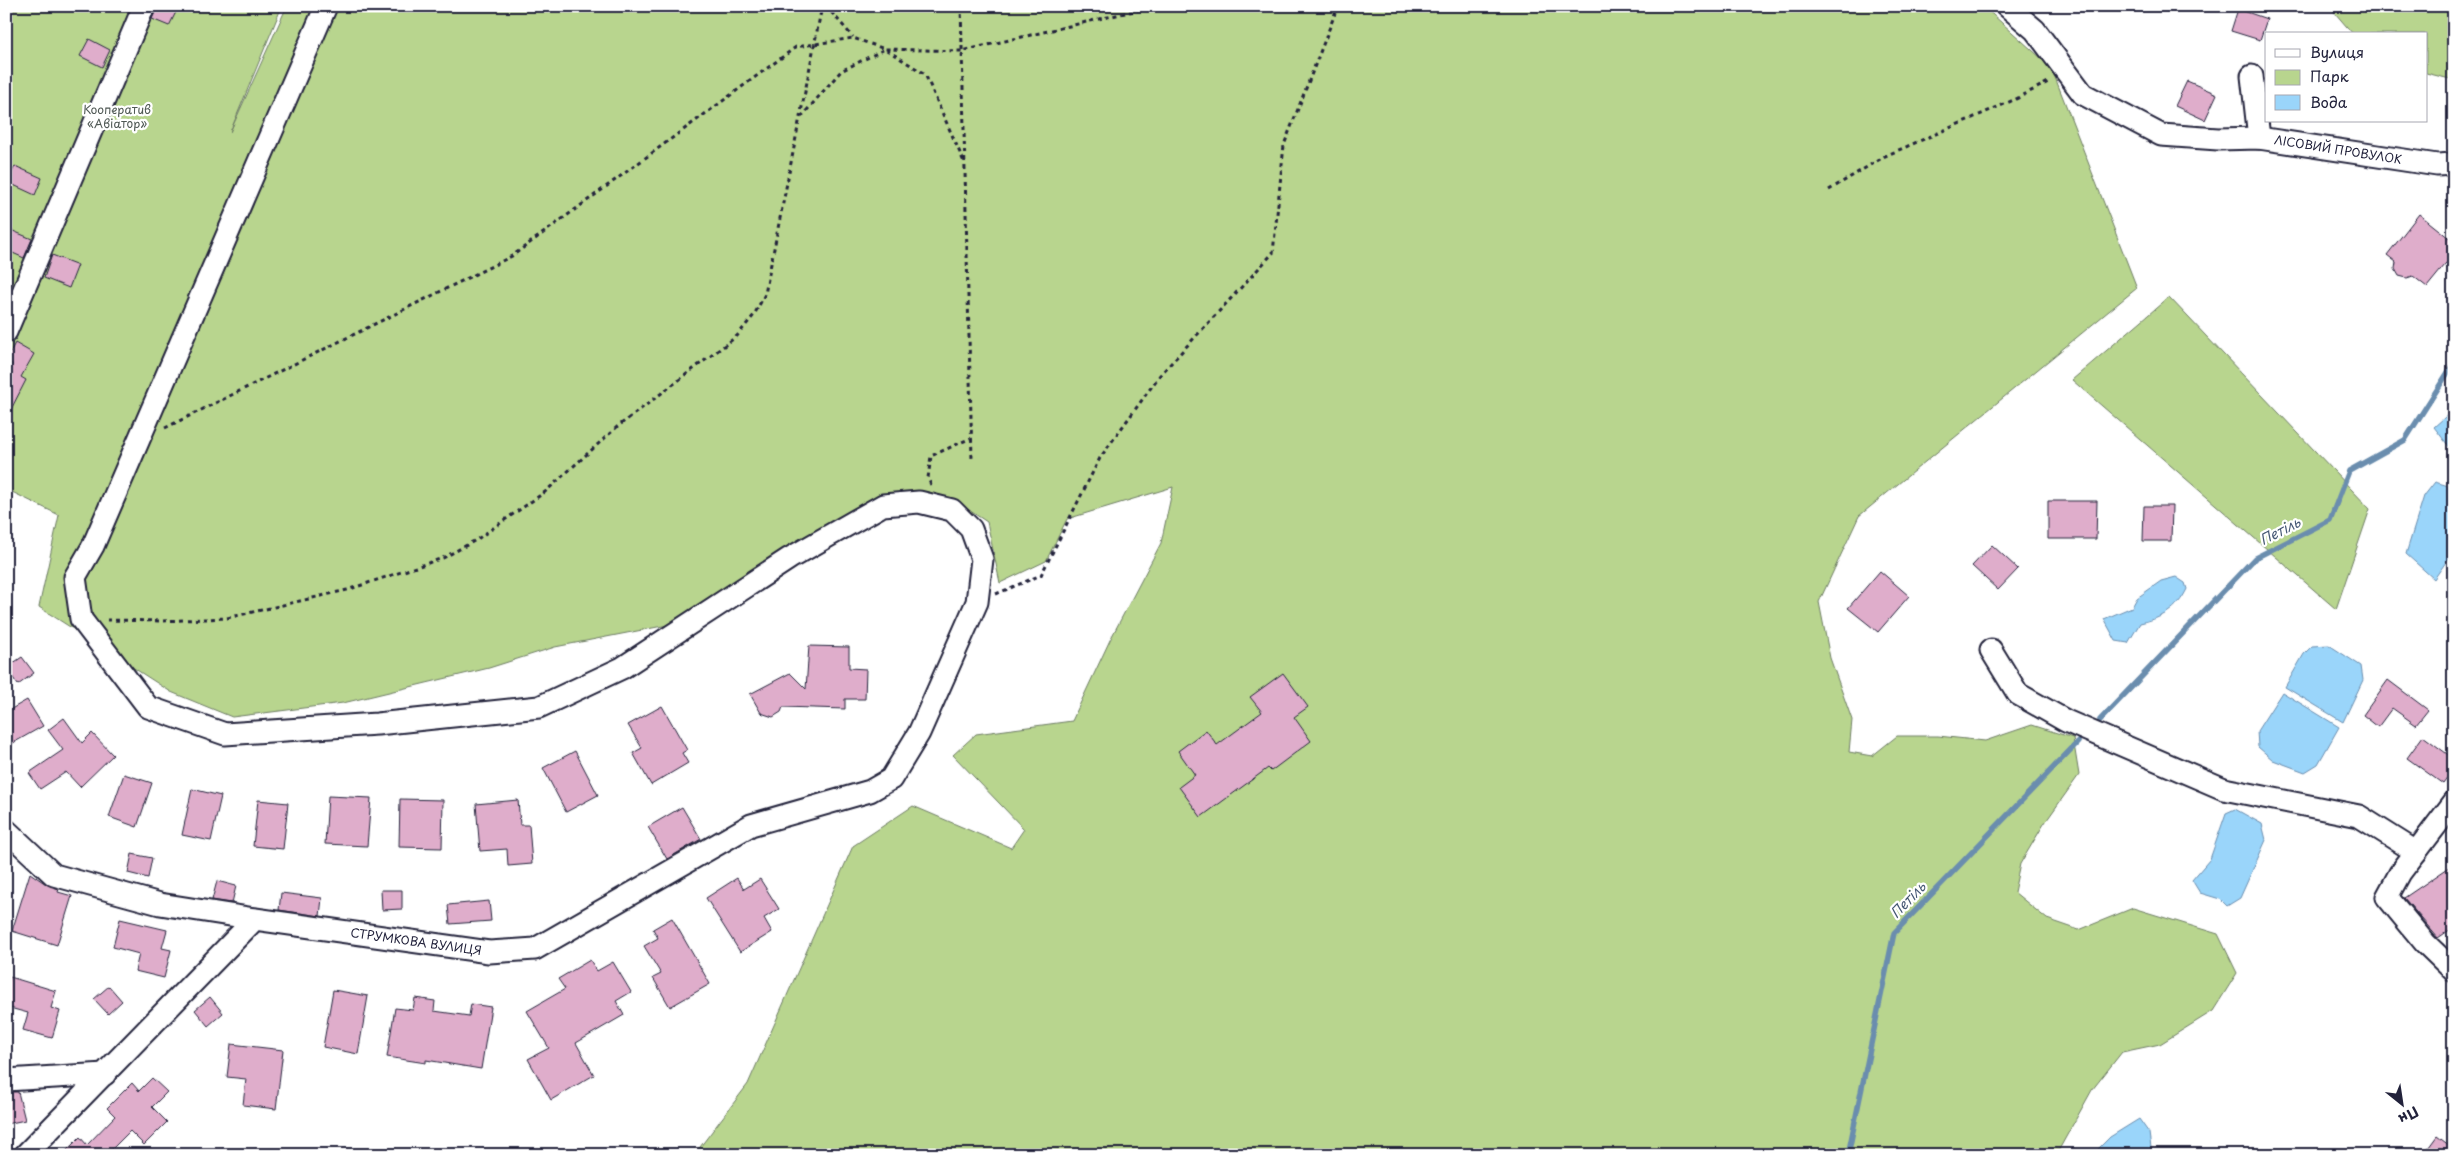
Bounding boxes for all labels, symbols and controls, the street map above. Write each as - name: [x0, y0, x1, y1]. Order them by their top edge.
- legend: [2265, 32, 2428, 122]
- text: Вулиця: [2310, 40, 2364, 63]
- text: Парк: [2310, 64, 2349, 87]
- text: Вода: [2310, 90, 2348, 113]
- park label: Кооператив «Авіатор»: [83, 100, 151, 132]
- street label: ЛІСОВИЙ ПРОВУЛОК: [2273, 130, 2403, 168]
- water label: Петіль: [2256, 511, 2305, 550]
- water label: Петіль: [1885, 876, 1931, 922]
- street label: СТРУМКОВА ВУЛИЦЯ: [350, 923, 483, 959]
- north arrow: [2378, 1078, 2428, 1128]
- text: Пн: [2395, 1102, 2423, 1130]

